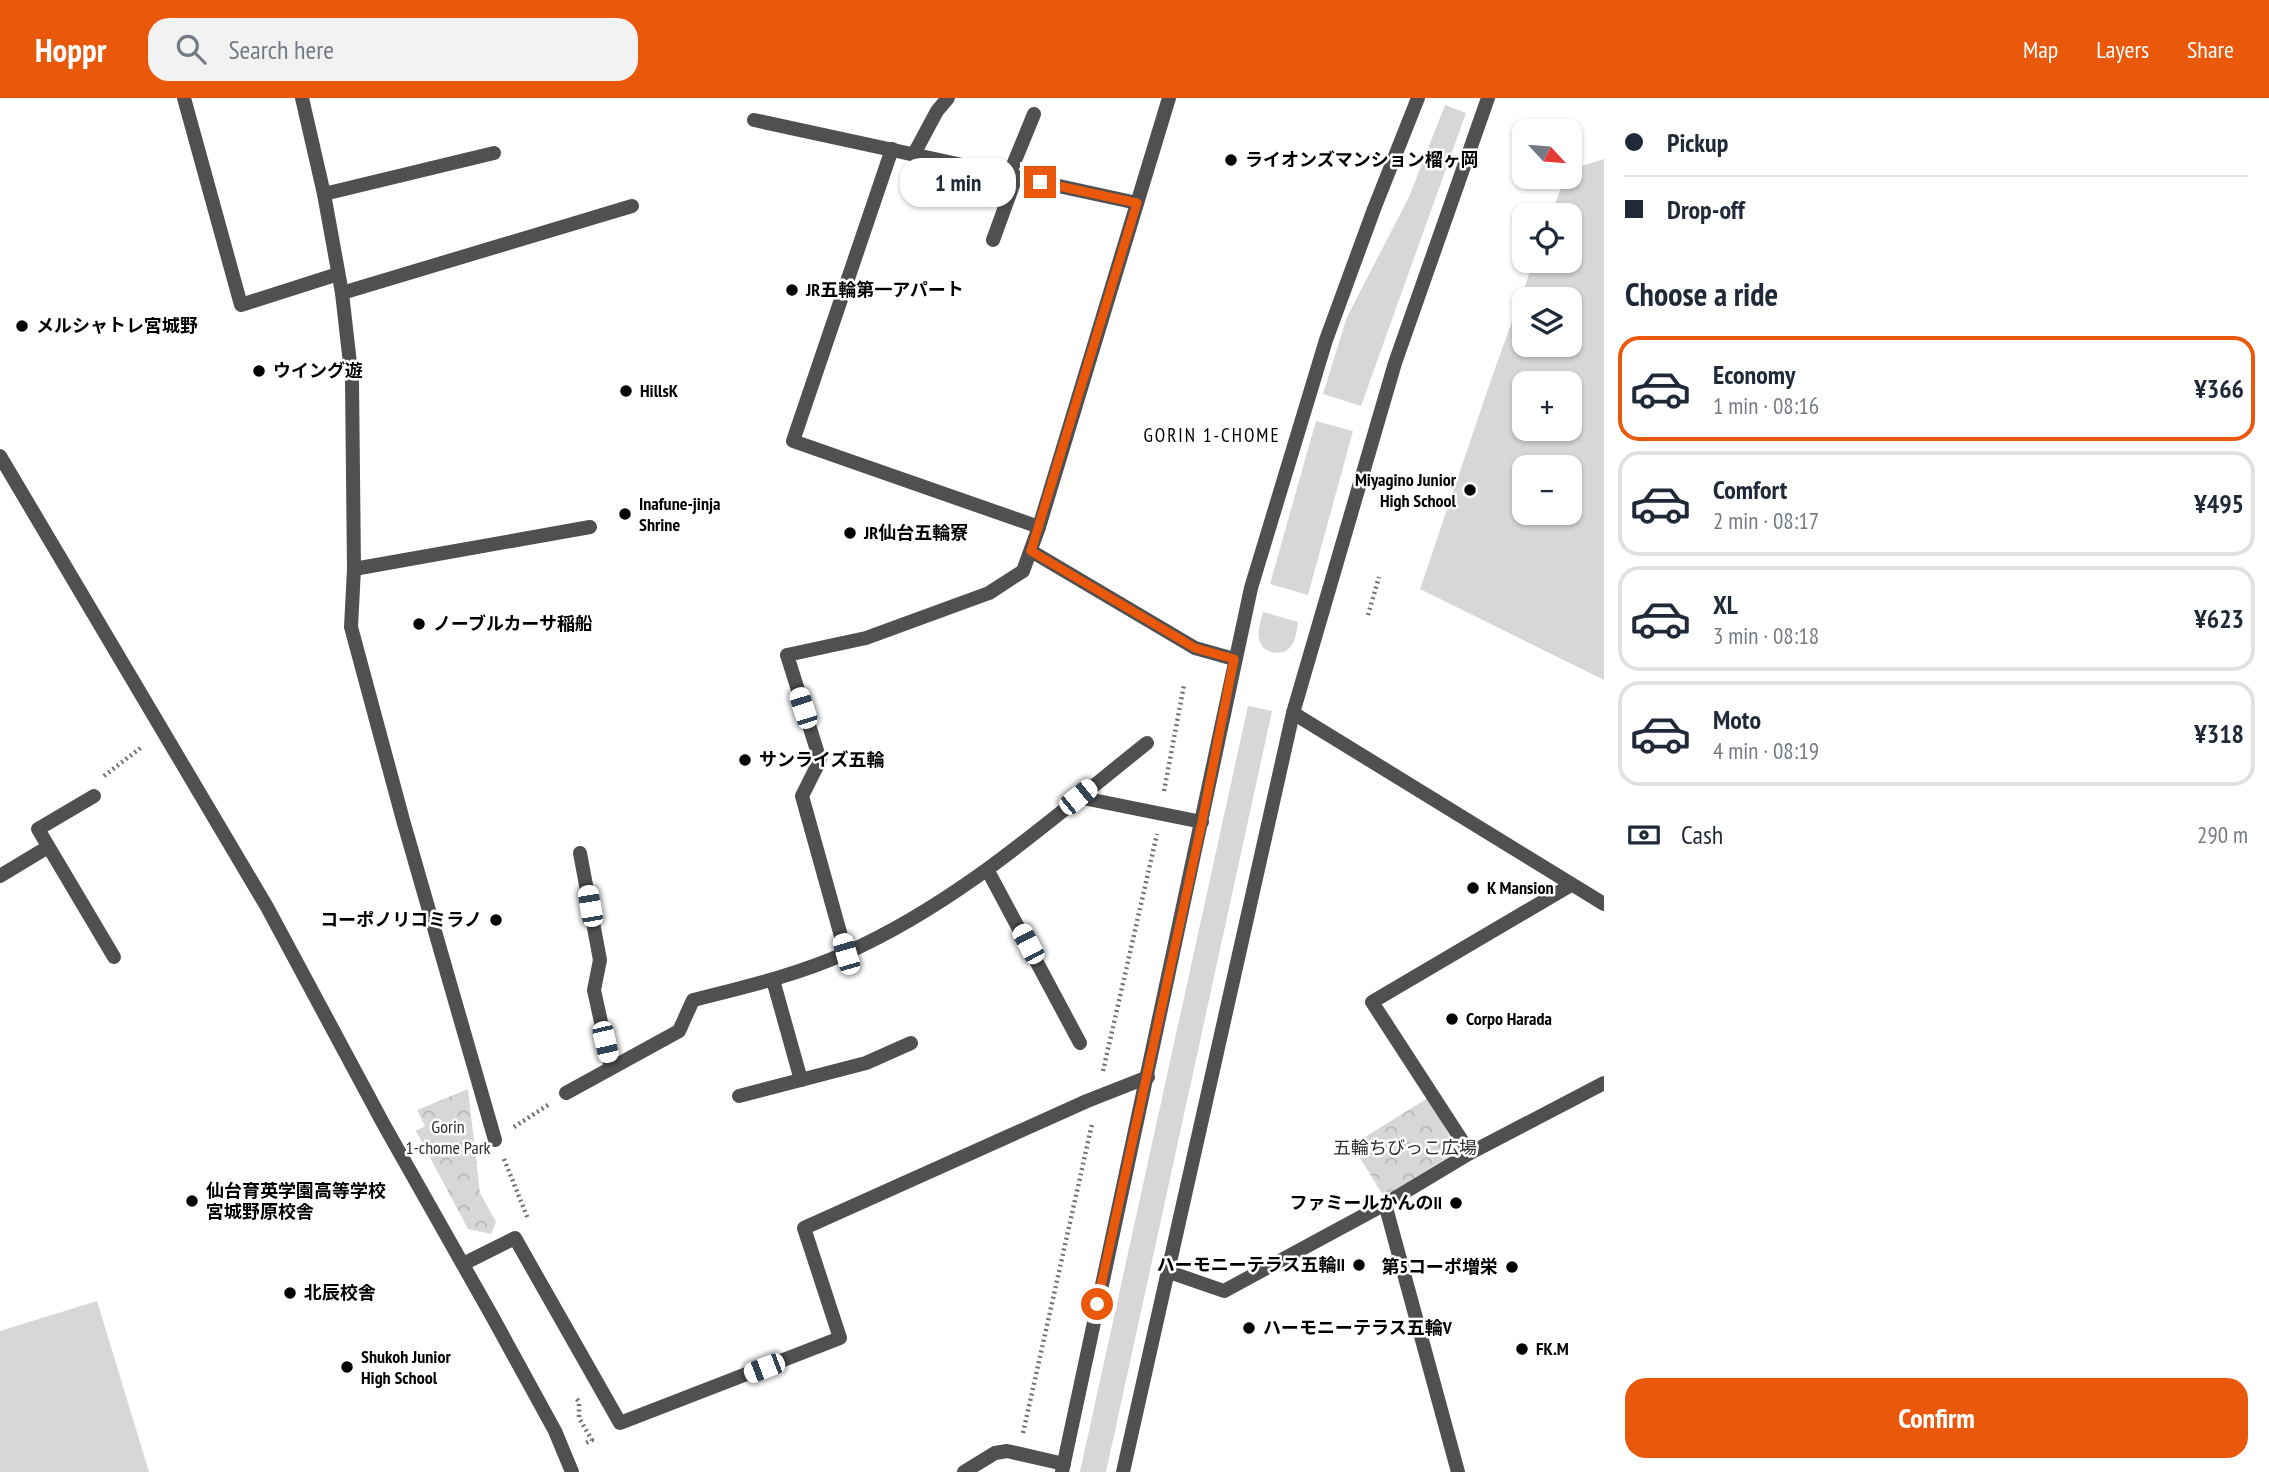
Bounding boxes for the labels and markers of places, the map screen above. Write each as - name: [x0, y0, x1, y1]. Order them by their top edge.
- place label: ライオンズマンション榴ヶ岡: [1245, 148, 1479, 171]
- marker: ライオンズマンション榴ヶ岡: [1223, 152, 1239, 168]
- place label: JR五輪第一アパート: [805, 278, 964, 301]
- marker: JR五輪第一アパート: [784, 282, 800, 298]
- place label: メルシャトレ宮城野: [36, 314, 198, 337]
- marker: メルシャトレ宮城野: [14, 318, 30, 334]
- place label: ウイング遊: [273, 359, 363, 382]
- marker: ウイング遊: [251, 363, 267, 379]
- place label: HillsK: [640, 379, 679, 402]
- marker: HillsK: [618, 383, 634, 399]
- place label: Miyagino Junior High School: [1355, 468, 1457, 512]
- marker: Miyagino Junior High School: [1462, 482, 1478, 498]
- place label: Inafune-jinja Shrine: [639, 492, 720, 536]
- marker: Inafune-jinja Shrine: [617, 506, 633, 522]
- place label: JR仙台五輪寮: [863, 521, 968, 544]
- marker: JR仙台五輪寮: [842, 525, 858, 541]
- place label: ノーブルカーサ稲船: [433, 612, 593, 635]
- marker: ノーブルカーサ稲船: [411, 616, 427, 632]
- place label: サンライズ五輪: [759, 748, 884, 771]
- marker: サンライズ五輪: [737, 752, 753, 768]
- place label: K Mansion: [1487, 876, 1554, 899]
- marker: K Mansion: [1465, 880, 1481, 896]
- place label: コーポノリコミラノ: [320, 908, 482, 931]
- marker: コーポノリコミラノ: [488, 912, 504, 928]
- place label: Corpo Harada: [1466, 1007, 1552, 1030]
- marker: Corpo Harada: [1444, 1011, 1460, 1027]
- place label: 仙台育英学園高等学校 宮城野原校舎: [206, 1179, 386, 1223]
- place label: ファミールかんのII: [1289, 1191, 1442, 1214]
- marker: 仙台育英学園高等学校 宮城野原校舎: [184, 1193, 200, 1209]
- marker: ファミールかんのII: [1448, 1195, 1464, 1211]
- place label: ハーモニーテラス五輪II: [1157, 1253, 1345, 1276]
- place label: 第5コーポ増栄: [1381, 1255, 1498, 1278]
- marker: ハーモニーテラス五輪II: [1351, 1257, 1367, 1273]
- marker: 第5コーポ増栄: [1504, 1259, 1520, 1275]
- place label: 北辰校舎: [304, 1281, 376, 1304]
- marker: 北辰校舎: [282, 1285, 298, 1301]
- place label: ハーモニーテラス五輪V: [1263, 1316, 1453, 1339]
- marker: ハーモニーテラス五輪V: [1241, 1320, 1257, 1336]
- place label: FK.M: [1536, 1337, 1569, 1360]
- marker: FK.M: [1514, 1341, 1530, 1357]
- place label: Shukoh Junior High School: [361, 1345, 451, 1389]
- marker: Shukoh Junior High School: [339, 1359, 355, 1375]

